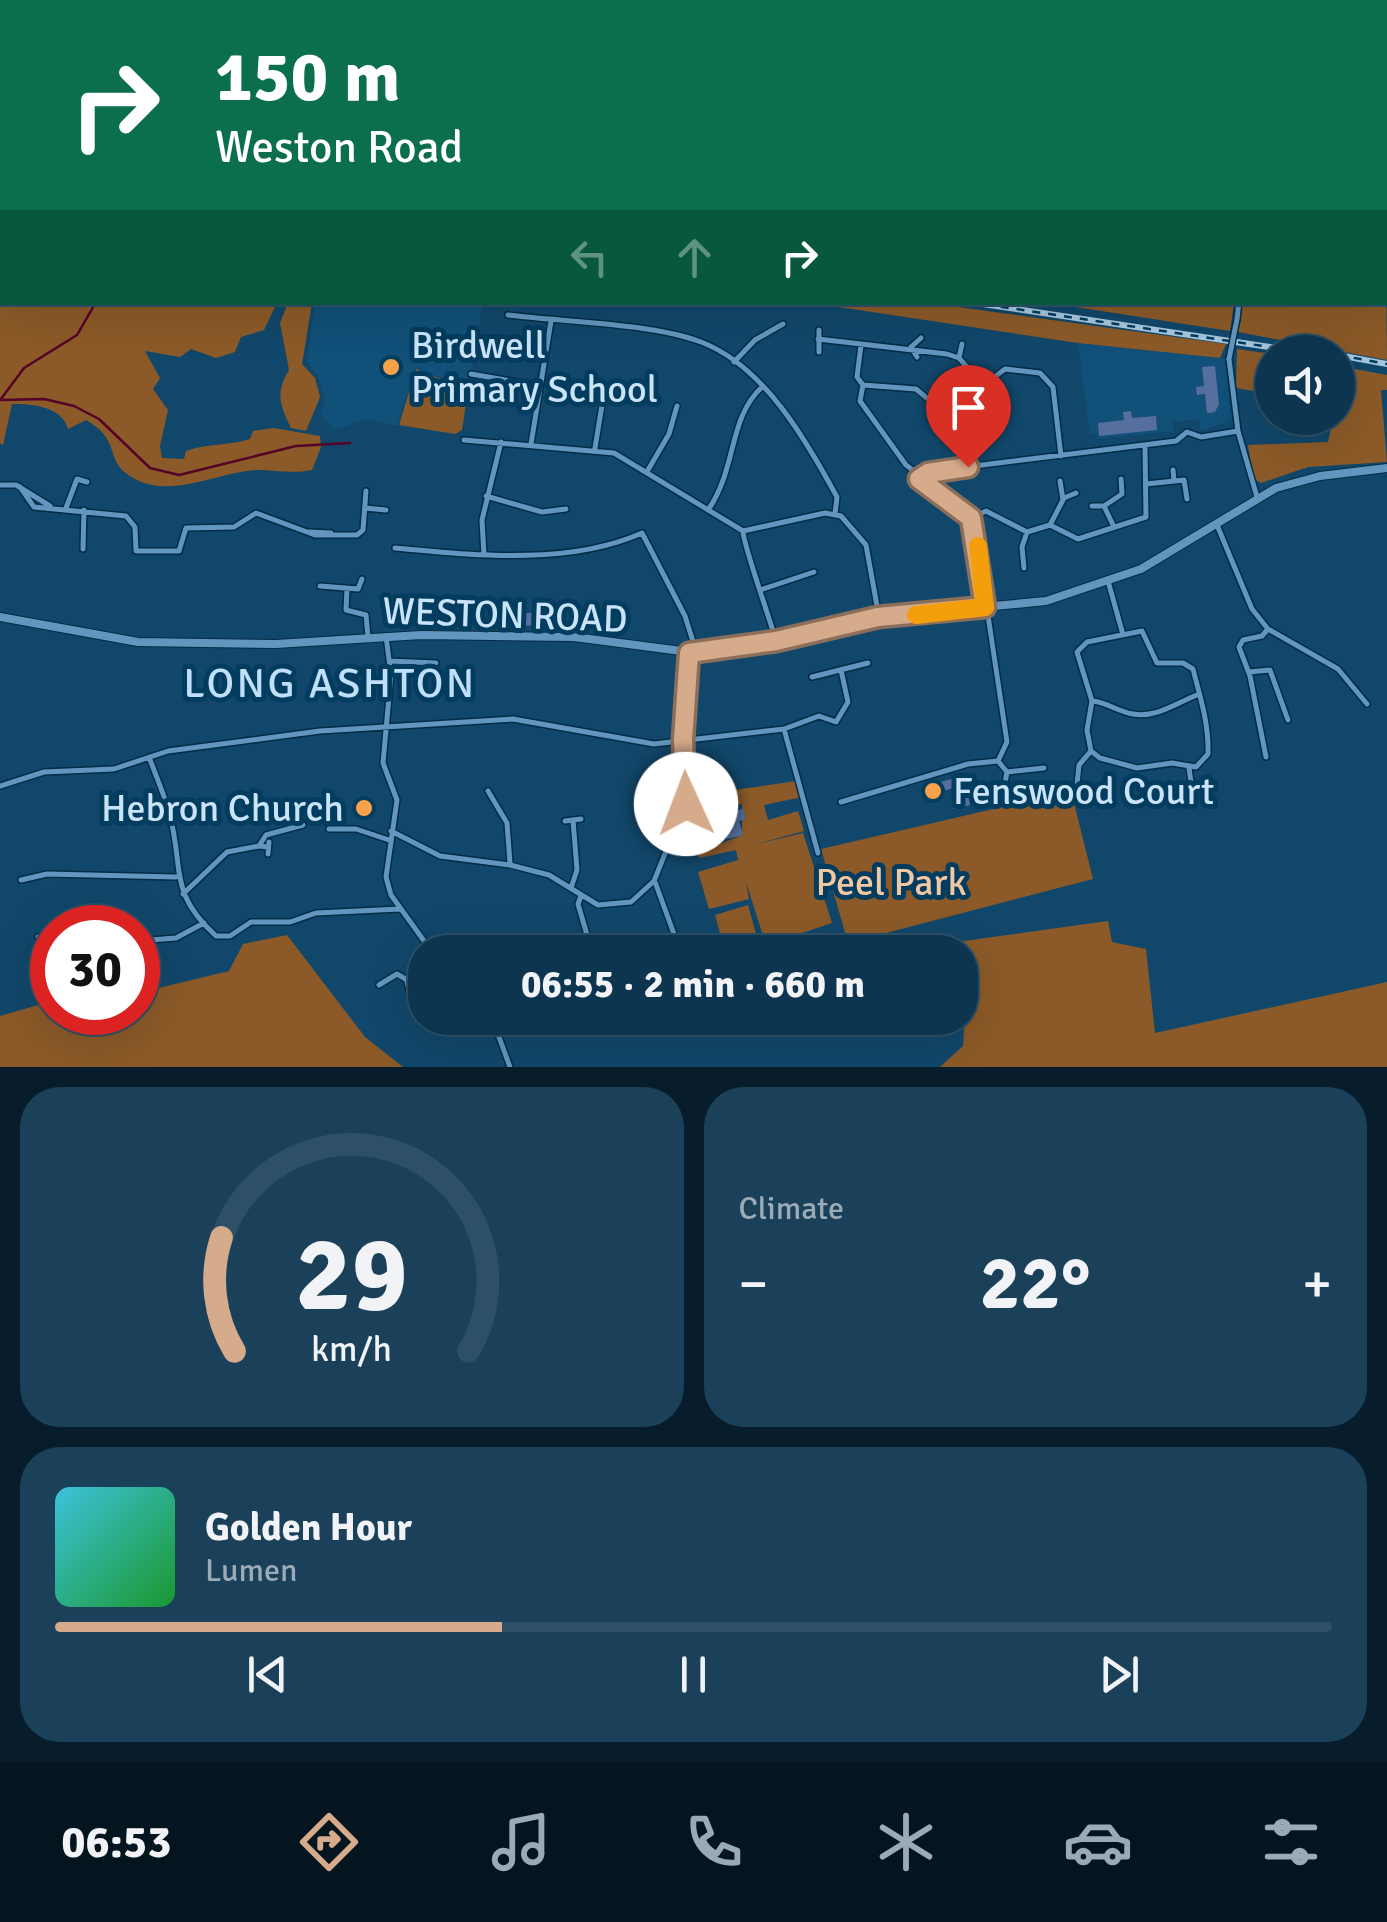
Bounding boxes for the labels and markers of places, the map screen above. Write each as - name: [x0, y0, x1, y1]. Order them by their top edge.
- place label: Birdwell Primary School: [411, 322, 658, 413]
- marker: Birdwell Primary School: [380, 356, 402, 378]
- pin: [926, 365, 1011, 468]
- place label: Fenswood Court: [953, 768, 1214, 815]
- marker: Fenswood Court: [922, 780, 944, 802]
- place label: Hebron Church: [101, 785, 344, 832]
- marker: Hebron Church: [353, 797, 375, 819]

